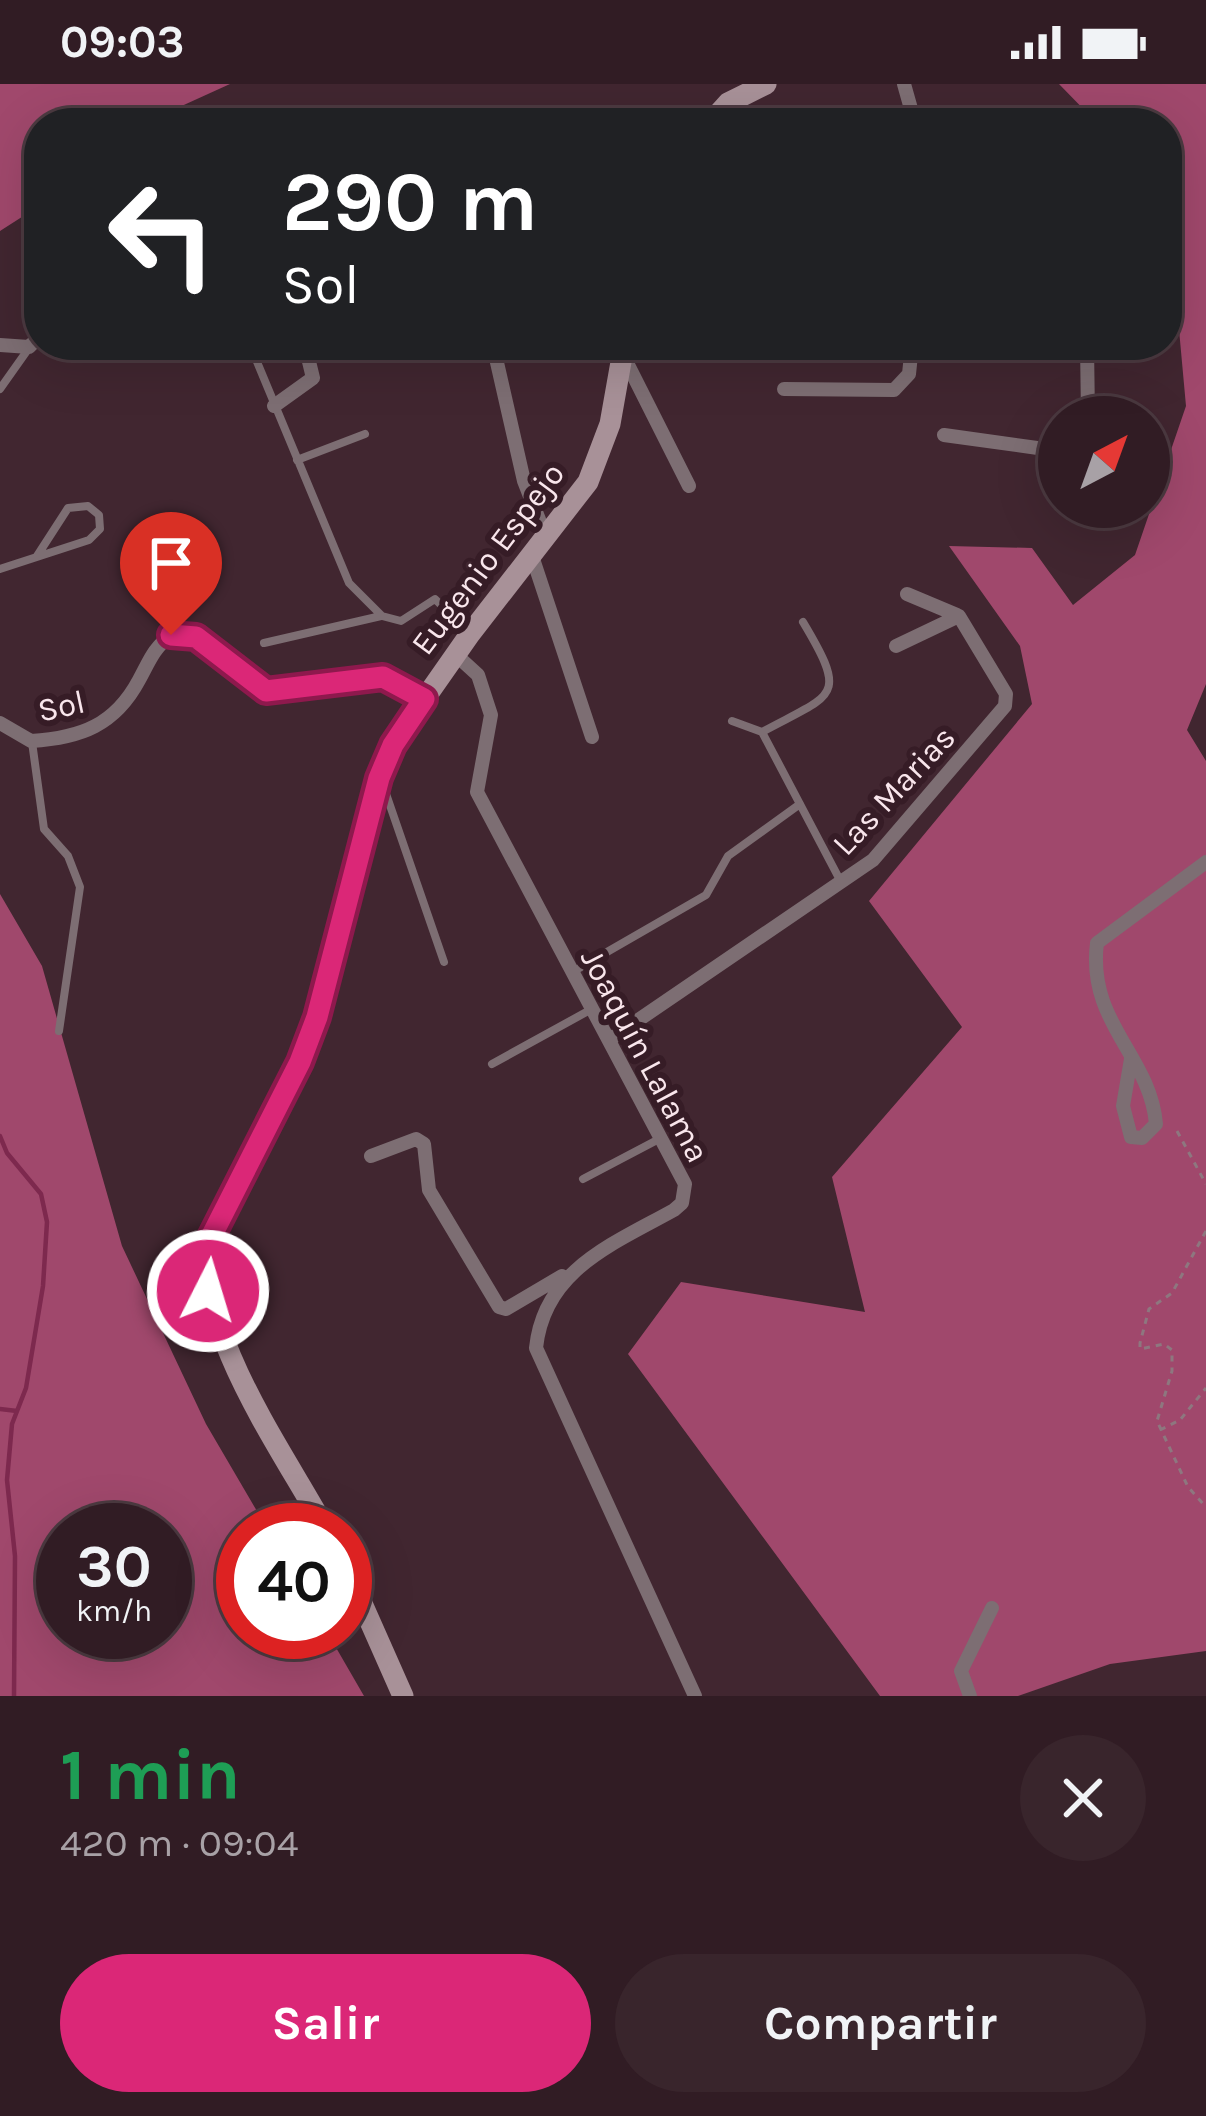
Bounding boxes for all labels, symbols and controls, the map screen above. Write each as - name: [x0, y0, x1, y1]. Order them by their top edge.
- text: 09:03: [60, 16, 185, 68]
- text: 290 m: [282, 153, 538, 251]
- icon: left: [84, 156, 240, 312]
- text: Sol: [282, 253, 359, 317]
- north arrow: [1038, 396, 1170, 528]
- map controls: [1038, 396, 1170, 528]
- street label: Eugenio Espejo: [403, 455, 572, 662]
- pin: [120, 512, 222, 635]
- icon: arrive: [138, 530, 204, 596]
- street label: Sol: [34, 682, 88, 729]
- street label: Las Marias: [825, 718, 963, 863]
- street label: Joaquín Lalama: [573, 942, 717, 1169]
- position arrow: [145, 1228, 271, 1354]
- speed limit sign: 40: [216, 1503, 372, 1659]
- text: 30: [76, 1531, 152, 1601]
- text: km/h: [76, 1593, 152, 1629]
- text: 1 min: [60, 1733, 241, 1817]
- button: close: [1020, 1735, 1146, 1861]
- text: 420 m · 09:04: [60, 1820, 298, 1866]
- button: Salir: [60, 1954, 591, 2092]
- button: Compartir: [615, 1954, 1146, 2092]

